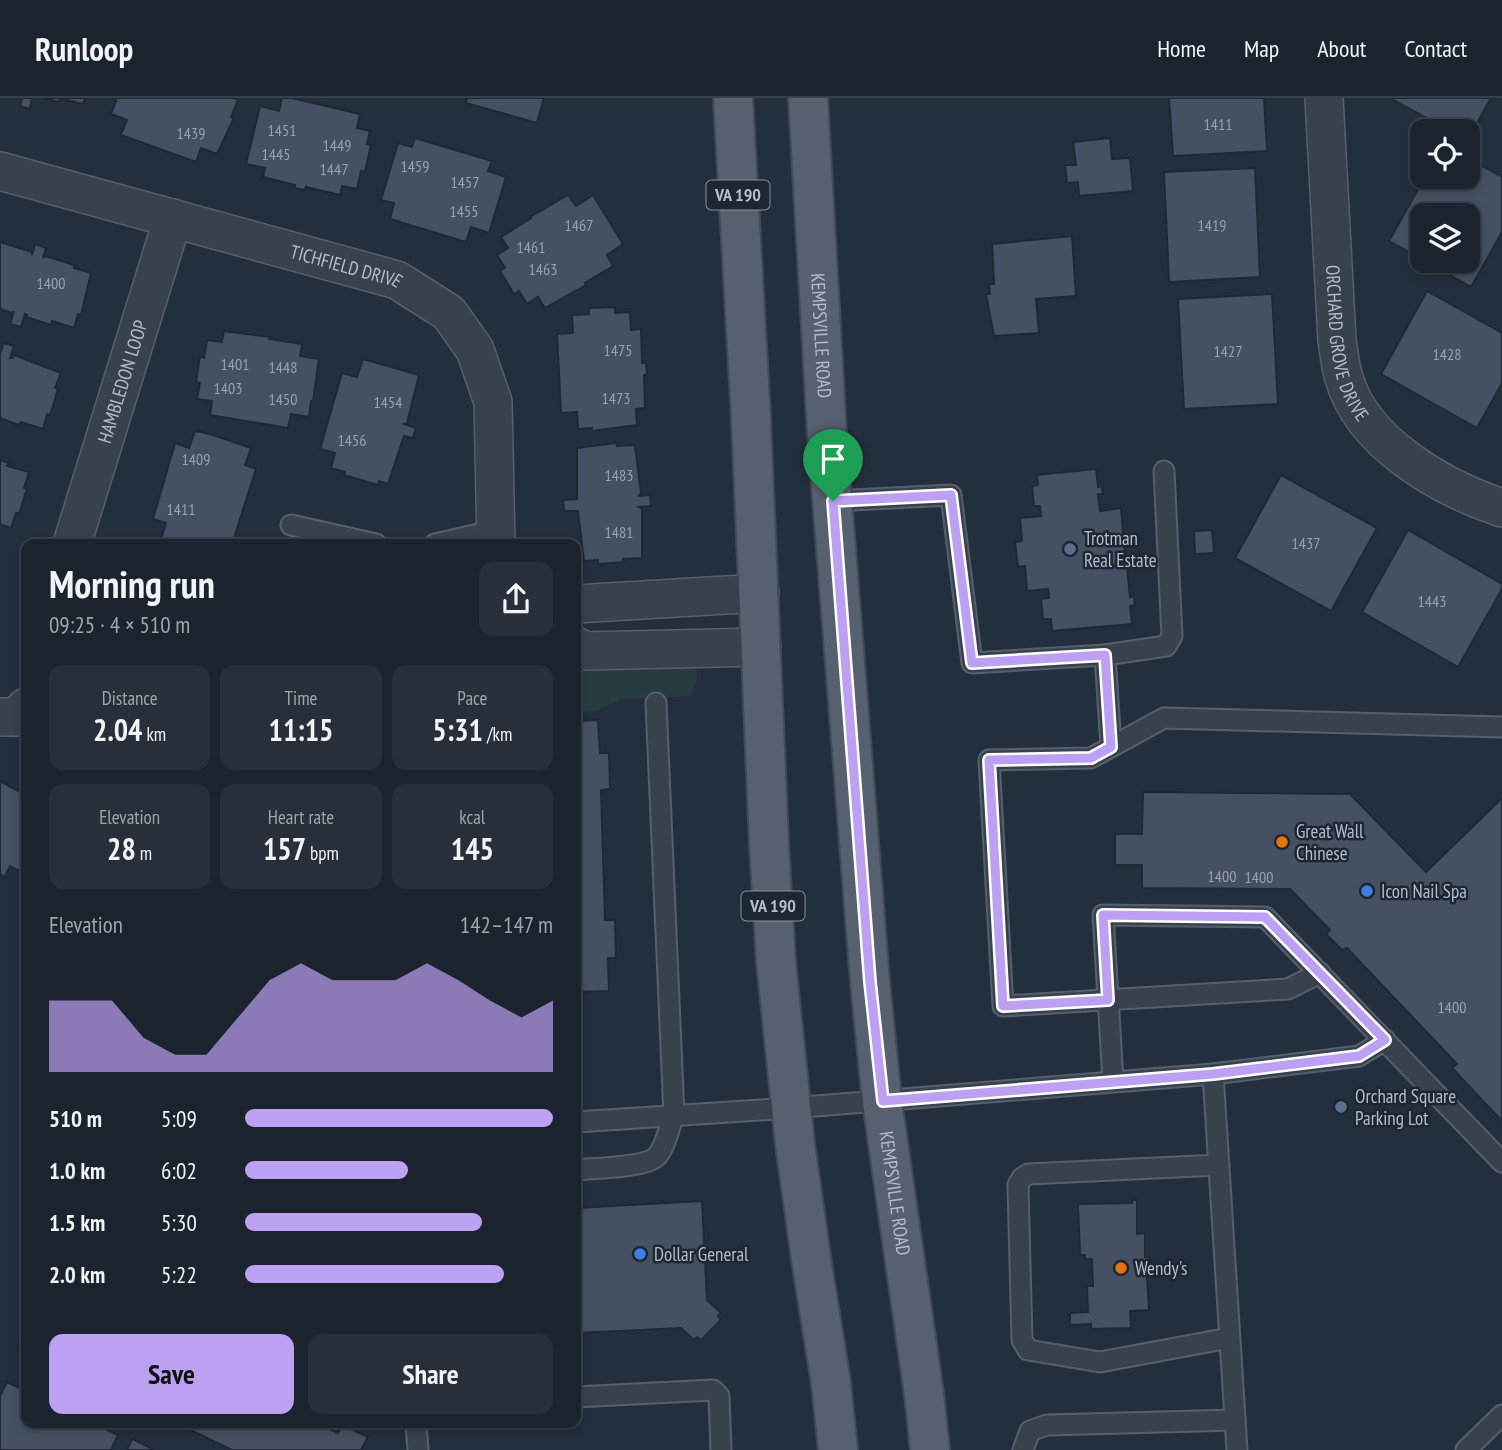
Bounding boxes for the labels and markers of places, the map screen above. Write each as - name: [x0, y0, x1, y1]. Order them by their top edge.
- pin: [803, 429, 863, 501]
- place label: Trotman Real Estate: [1084, 526, 1157, 572]
- marker: Trotman Real Estate: [1062, 541, 1078, 557]
- place label: Great Wall Chinese: [1296, 819, 1364, 865]
- marker: Great Wall Chinese: [1274, 834, 1290, 850]
- place label: Icon Nail Spa: [1381, 879, 1467, 903]
- marker: Icon Nail Spa: [1359, 883, 1375, 899]
- place label: Orchard Square Parking Lot: [1355, 1084, 1456, 1130]
- marker: Orchard Square Parking Lot: [1333, 1099, 1349, 1115]
- place label: Dollar General: [654, 1242, 749, 1266]
- marker: Dollar General: [632, 1246, 648, 1262]
- place label: Wendy's: [1135, 1256, 1188, 1280]
- marker: Wendy's: [1113, 1260, 1129, 1276]

